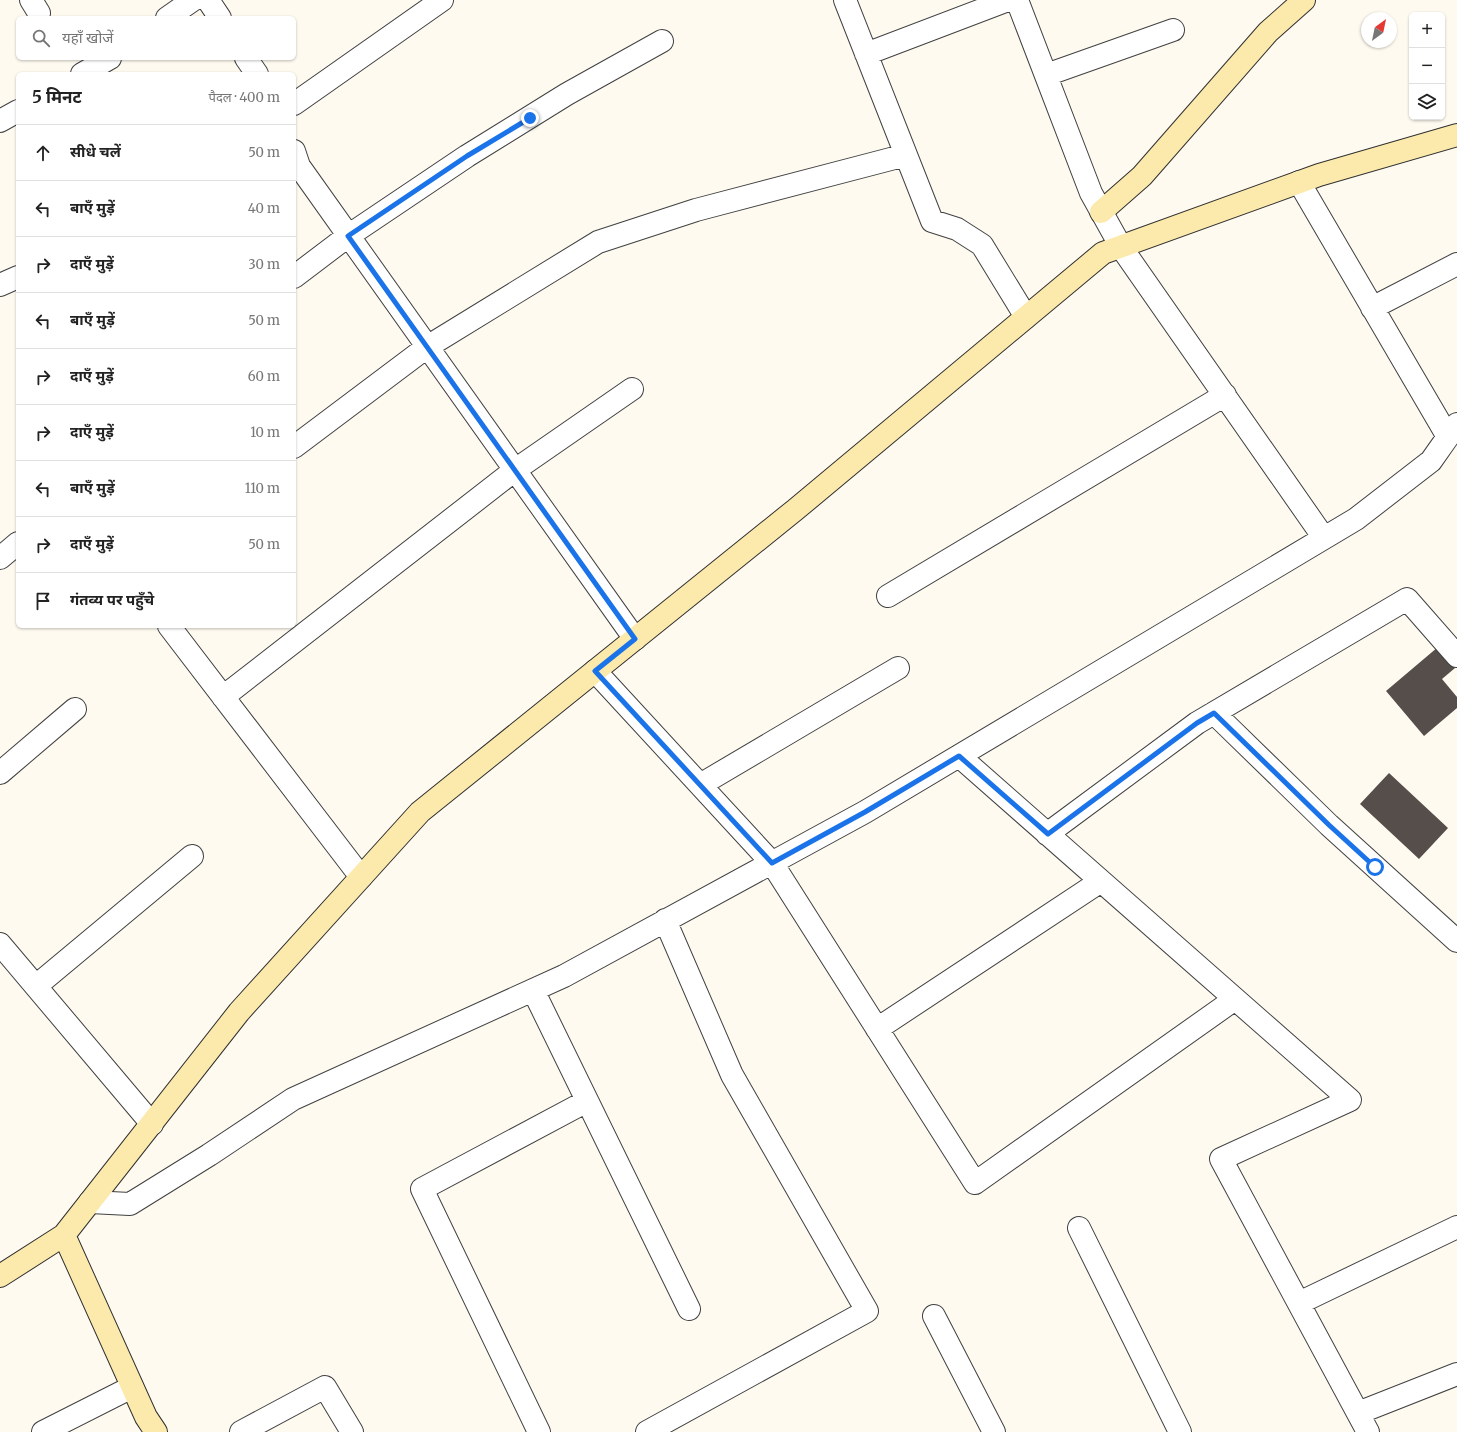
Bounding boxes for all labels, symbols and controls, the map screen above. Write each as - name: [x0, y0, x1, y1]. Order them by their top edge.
- north arrow: [1361, 12, 1397, 48]
- map controls: [1409, 12, 1445, 120]
- button: +: [1409, 12, 1445, 48]
- search box: [16, 16, 296, 60]
- icon: search: [30, 27, 52, 49]
- text: यहाँ खोजें: [62, 28, 113, 47]
- button: −: [1409, 48, 1445, 84]
- button: layers: [1409, 84, 1445, 120]
- text: 5 मिनट: [32, 86, 82, 108]
- text: पैदल · 400 m: [209, 89, 280, 106]
- route end: [521, 109, 539, 127]
- icon: ahead: [32, 142, 54, 164]
- text: सीधे चलें: [70, 142, 121, 161]
- text: 50 m: [248, 144, 280, 161]
- icon: left: [32, 198, 54, 220]
- text: बाएँ मुड़ें: [70, 198, 115, 217]
- text: 40 m: [248, 200, 280, 217]
- icon: right: [32, 254, 54, 276]
- text: दाएँ मुड़ें: [70, 254, 114, 273]
- text: 30 m: [248, 256, 280, 273]
- icon: left: [32, 310, 54, 332]
- text: बाएँ मुड़ें: [70, 310, 115, 329]
- text: 50 m: [248, 312, 280, 329]
- icon: right: [32, 366, 54, 388]
- text: दाएँ मुड़ें: [70, 366, 114, 385]
- text: 60 m: [248, 368, 280, 385]
- icon: right: [32, 422, 54, 444]
- text: दाएँ मुड़ें: [70, 422, 114, 441]
- text: 10 m: [250, 424, 280, 441]
- icon: left: [32, 478, 54, 500]
- text: बाएँ मुड़ें: [70, 478, 115, 497]
- text: 110 m: [245, 480, 280, 497]
- icon: right: [32, 534, 54, 556]
- text: दाएँ मुड़ें: [70, 534, 114, 553]
- text: 50 m: [248, 536, 280, 553]
- icon: arrive: [32, 590, 54, 612]
- text: गंतव्य पर पहुँचे: [70, 590, 154, 609]
- route start: [1366, 858, 1384, 876]

